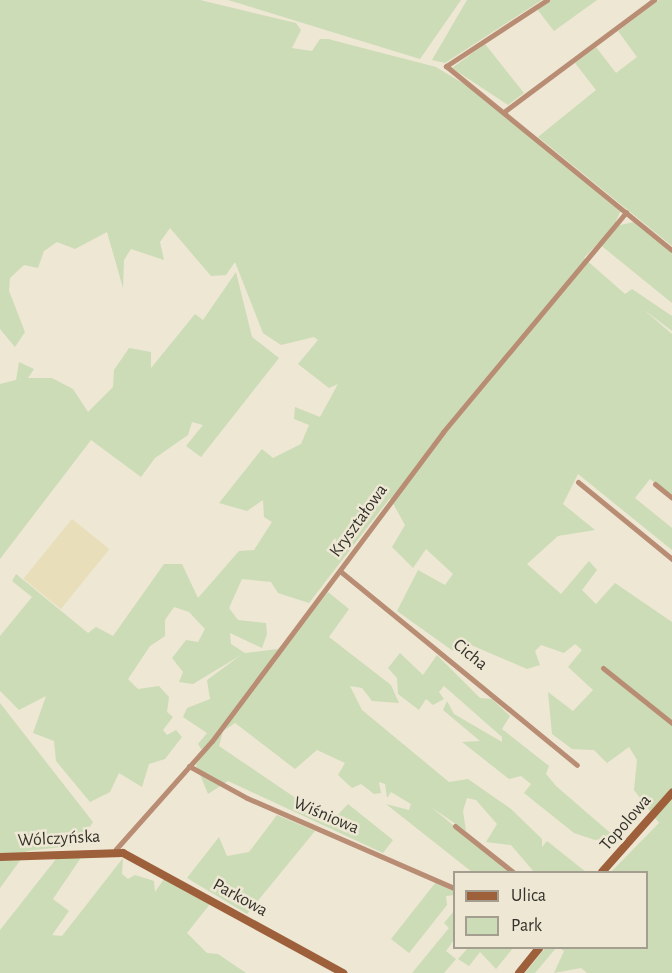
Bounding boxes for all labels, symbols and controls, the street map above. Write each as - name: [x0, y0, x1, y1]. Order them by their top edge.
- street label: Kryształowa: [325, 480, 393, 562]
- street label: Cicha: [448, 635, 492, 675]
- street label: Topolowa: [596, 790, 656, 856]
- street label: Wiśniowa: [290, 792, 362, 840]
- street label: Wólczyńska: [17, 826, 101, 852]
- legend: [453, 871, 648, 949]
- street label: Parkowa: [209, 874, 271, 922]
- text: Ulica: [511, 887, 546, 905]
- text: Park: [511, 917, 542, 935]

